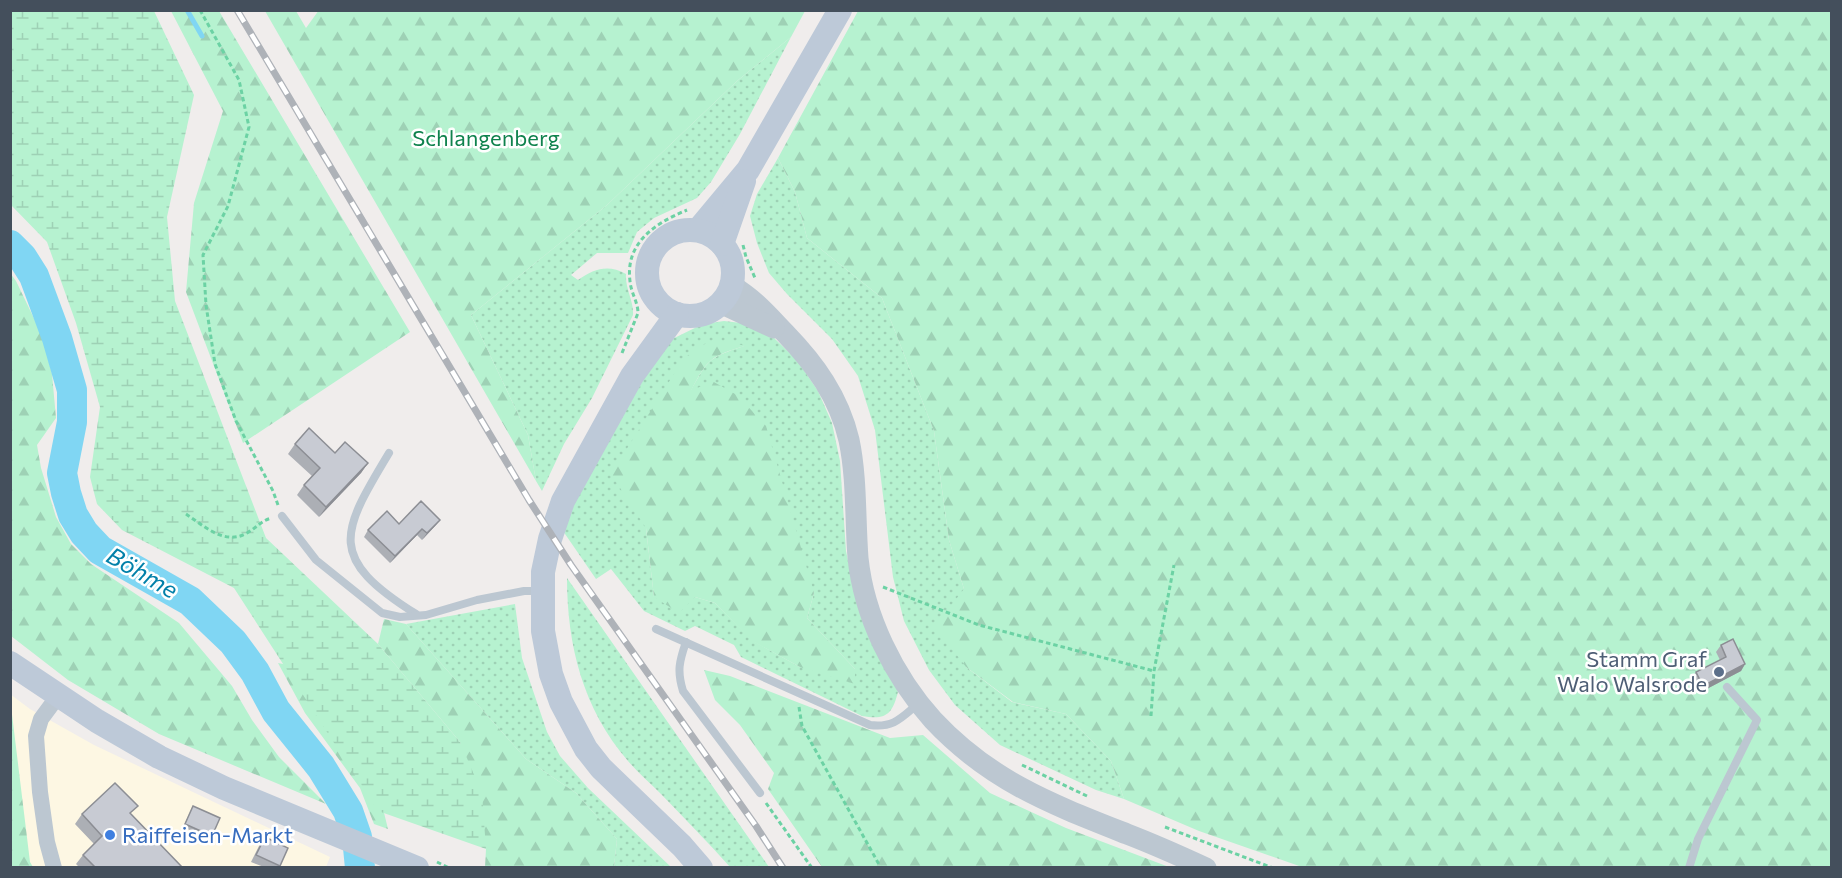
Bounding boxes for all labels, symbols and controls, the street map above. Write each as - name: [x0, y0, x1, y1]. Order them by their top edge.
- park label: Schlangenberg: [412, 124, 560, 151]
- water label: Böhme: [102, 540, 184, 604]
- place label: Stamm Graf Walo Walsrode: [1557, 645, 1707, 697]
- marker: Stamm Graf Walo Walsrode: [1712, 665, 1726, 679]
- place label: Raiffeisen-Markt: [122, 821, 293, 848]
- marker: Raiffeisen-Markt: [103, 828, 117, 842]

